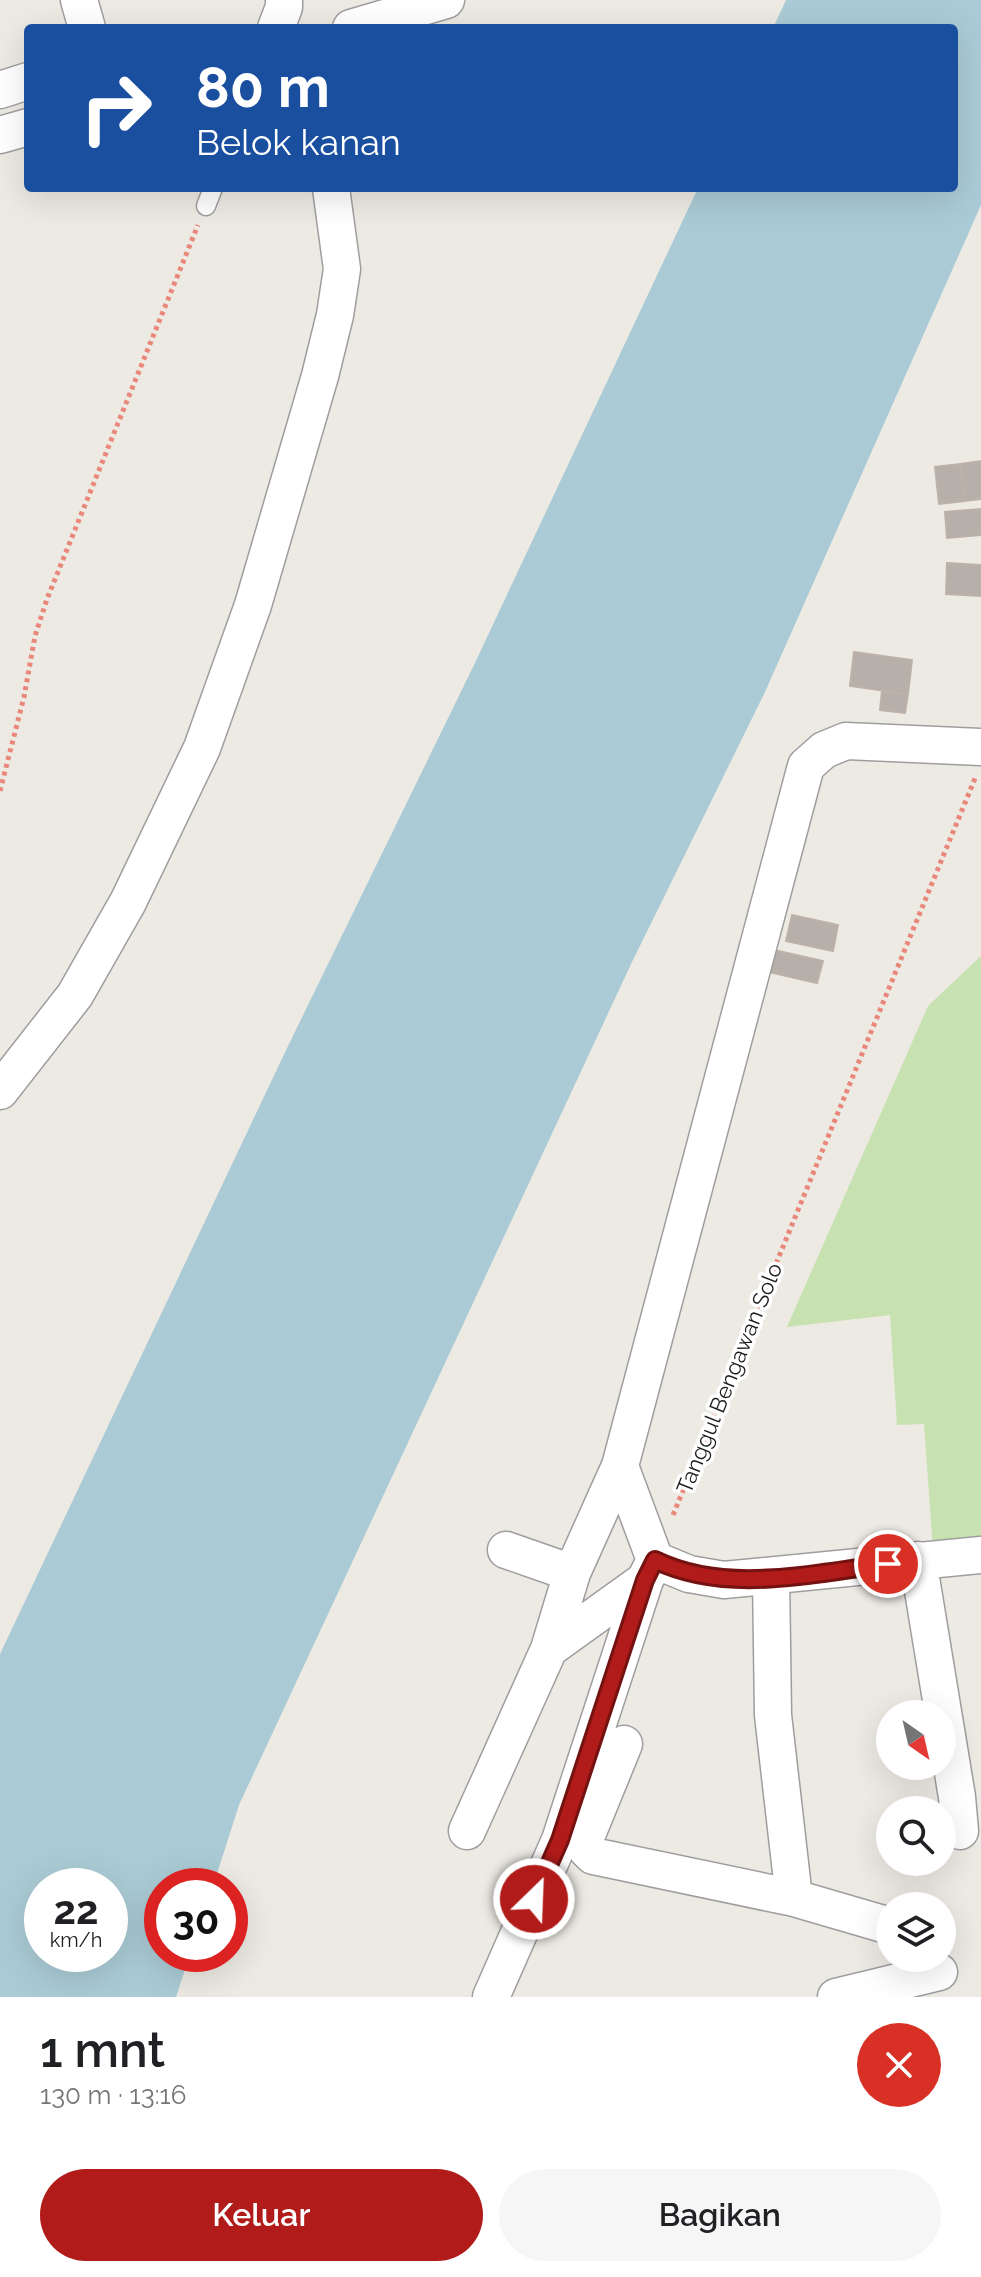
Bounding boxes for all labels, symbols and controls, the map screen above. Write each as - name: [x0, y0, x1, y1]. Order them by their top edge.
- text: 80 m: [196, 54, 330, 120]
- icon: right: [64, 56, 168, 160]
- text: Belok kanan: [196, 121, 401, 163]
- street label: Tanggul Bengawan Solo: [671, 1259, 787, 1497]
- pin: [854, 1530, 922, 1598]
- icon: arrive: [866, 1542, 910, 1586]
- north arrow: [876, 1700, 956, 1780]
- map controls: [876, 1700, 956, 1972]
- button: search: [876, 1796, 956, 1876]
- position arrow: [492, 1857, 576, 1941]
- speed limit sign: 30: [144, 1868, 248, 1972]
- text: 22: [53, 1886, 99, 1933]
- button: layers: [876, 1892, 956, 1972]
- text: km/h: [50, 1928, 102, 1952]
- text: 1 mnt: [40, 2022, 165, 2078]
- button: close: [857, 2023, 941, 2107]
- text: 130 m · 13:16: [40, 2080, 186, 2110]
- button: Keluar: [40, 2169, 483, 2261]
- button: Bagikan: [499, 2169, 941, 2261]

